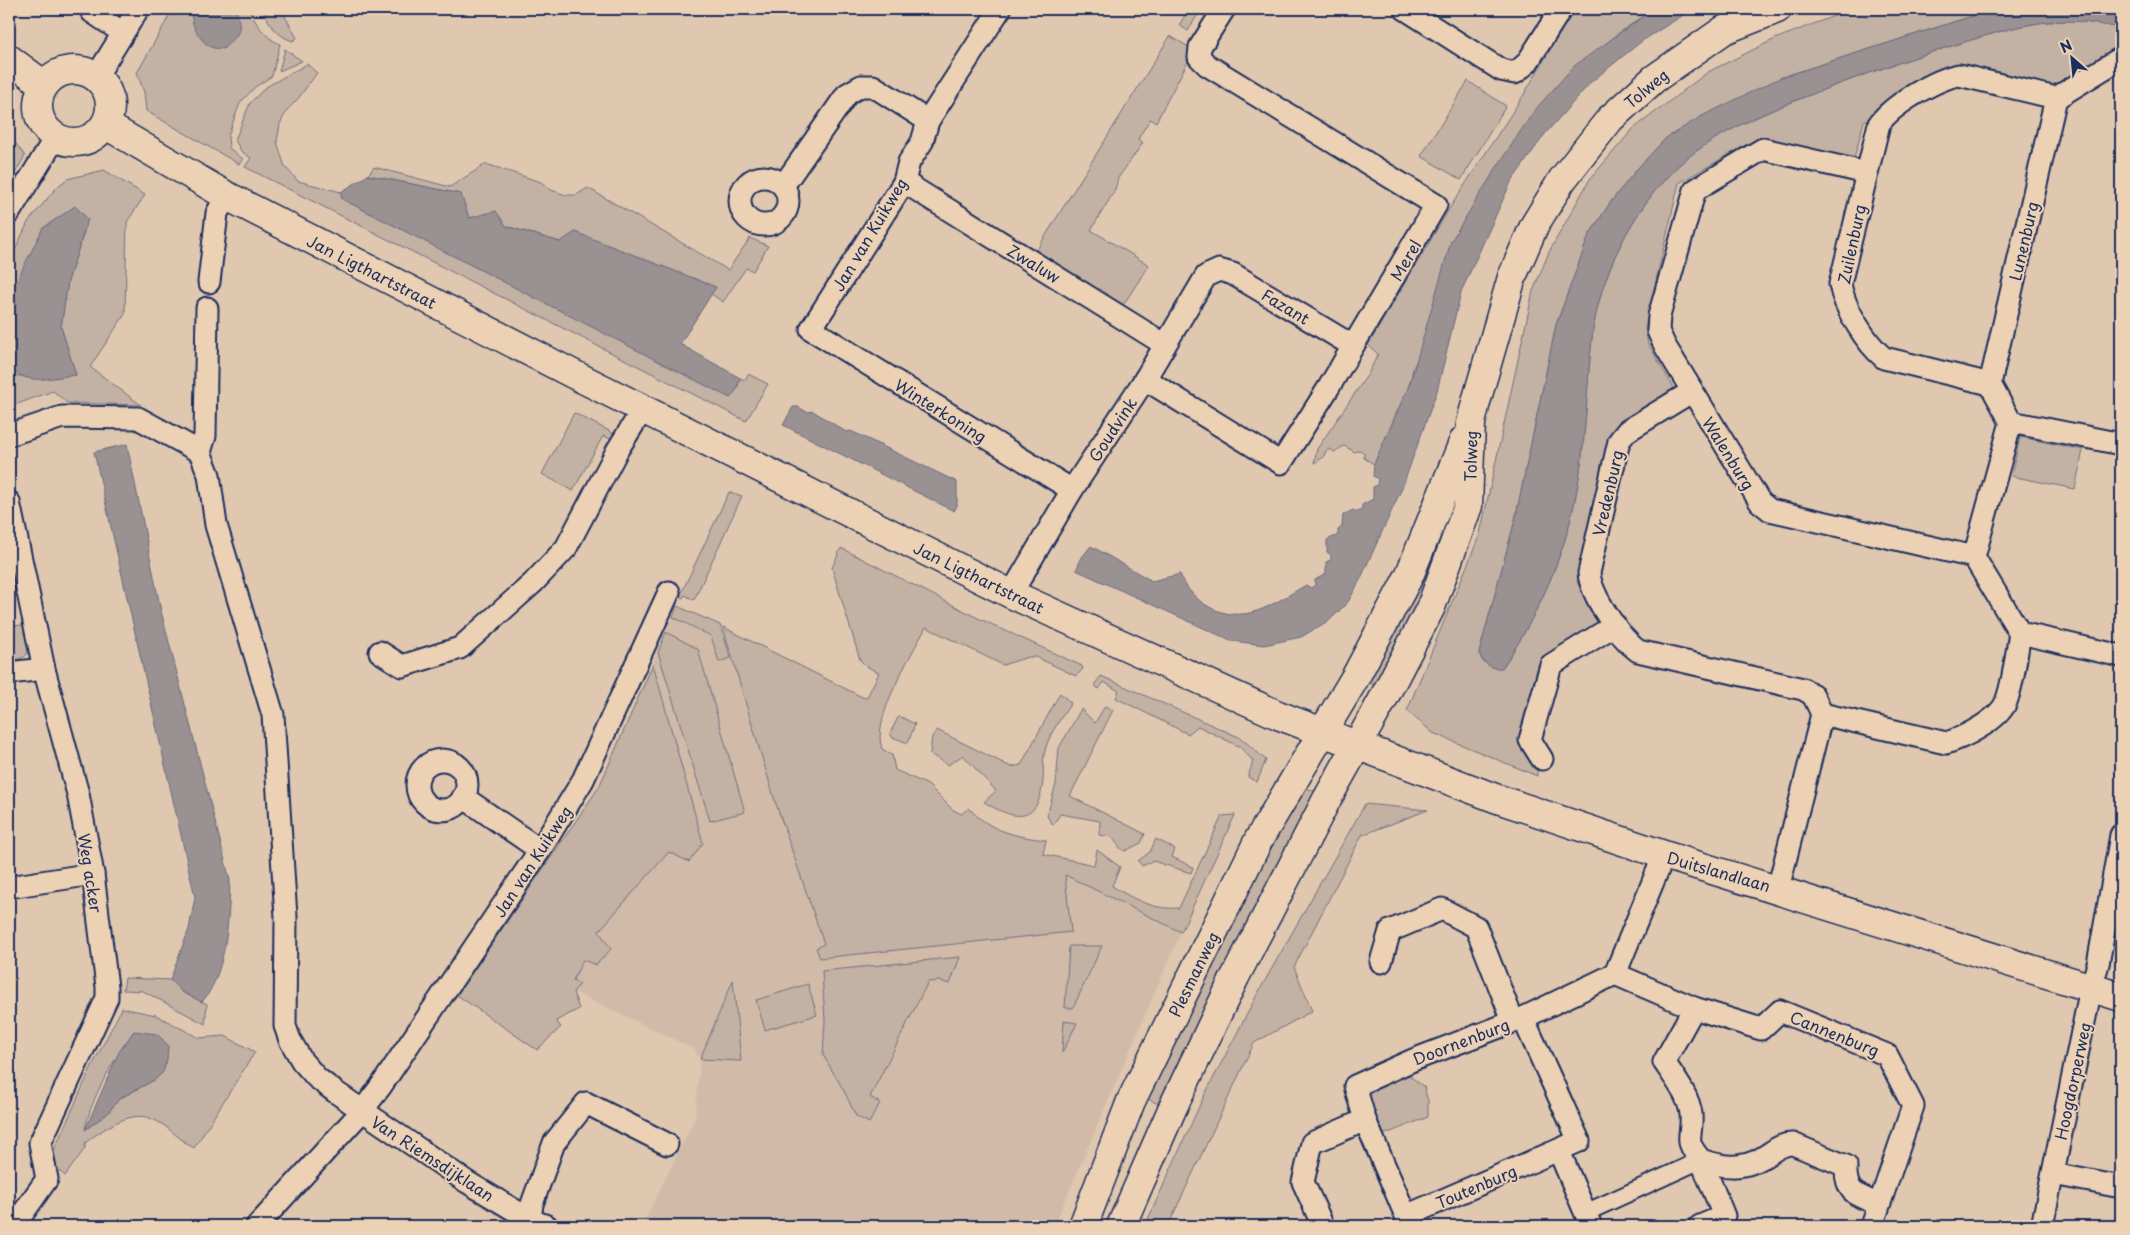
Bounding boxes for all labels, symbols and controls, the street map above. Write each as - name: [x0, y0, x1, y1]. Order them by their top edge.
- north arrow: [2048, 32, 2098, 82]
- text: N: [2056, 34, 2076, 58]
- street label: Tolweg: [1619, 62, 1673, 114]
- street label: Jan van Kuikweg: [826, 173, 912, 295]
- street label: Lunenburg: [2002, 199, 2044, 283]
- street label: Zuilenburg: [1831, 202, 1871, 286]
- street label: Jan Ligthartstraat: [303, 228, 441, 314]
- street label: Merel: [1384, 235, 1426, 285]
- street label: Zwaluw: [1003, 238, 1066, 289]
- street label: Fazant: [1257, 282, 1315, 330]
- street label: Winterkoning: [890, 372, 992, 448]
- street label: Goudvink: [1082, 392, 1142, 466]
- street label: Walenburg: [1697, 412, 1761, 494]
- street label: Tolweg: [1458, 430, 1482, 482]
- street label: Vredenburg: [1585, 448, 1629, 538]
- street label: Jan Ligthartstraat: [910, 535, 1049, 619]
- street label: Jan van Kuikweg: [487, 800, 577, 922]
- street label: Weg acker: [73, 832, 109, 915]
- street label: Duitslandlaan: [1664, 845, 1774, 897]
- street label: Plesmanweg: [1162, 927, 1224, 1021]
- street label: Cannenburg: [1787, 1004, 1883, 1062]
- street label: Doornenburg: [1409, 1012, 1513, 1070]
- street label: Hoogdorperweg: [2048, 1020, 2096, 1142]
- street label: Van Riemsdijklaan: [367, 1109, 499, 1207]
- street label: Toutenburg: [1432, 1158, 1520, 1214]

